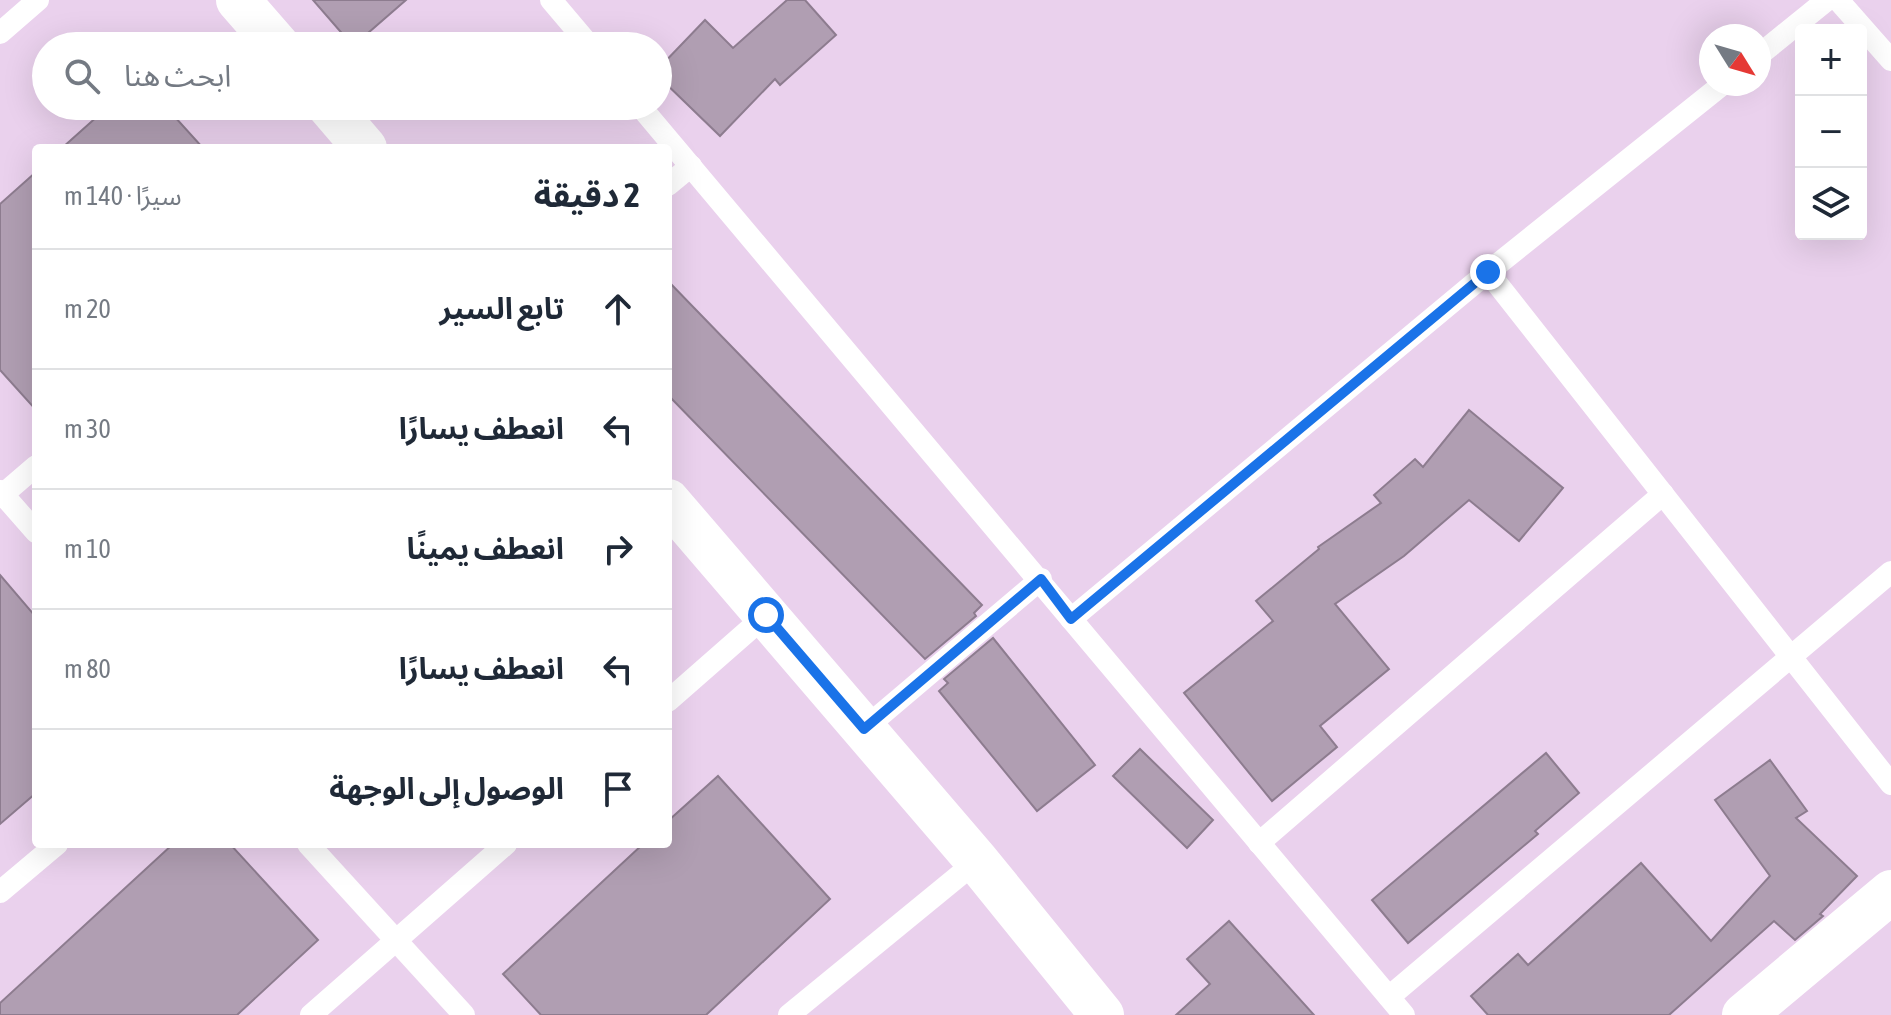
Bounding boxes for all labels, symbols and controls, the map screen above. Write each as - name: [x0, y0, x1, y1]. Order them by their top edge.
- north arrow: [1699, 24, 1771, 96]
- map controls: [1795, 24, 1867, 240]
- button: +: [1795, 24, 1867, 96]
- search box: [32, 32, 672, 120]
- icon: search: [60, 54, 104, 98]
- text: ابحث هنا: [124, 58, 231, 92]
- button: −: [1795, 96, 1867, 168]
- button: layers: [1795, 168, 1867, 240]
- text: 2 دقيقة: [534, 175, 640, 214]
- text: سيرًا · 140 m: [64, 181, 182, 211]
- route end: [1470, 254, 1506, 290]
- icon: ahead: [596, 287, 640, 331]
- text: تابع السير: [440, 291, 564, 325]
- text: 20 m: [64, 294, 111, 324]
- icon: left: [596, 407, 640, 451]
- text: انعطف يسارًا: [399, 411, 564, 445]
- text: 30 m: [64, 414, 111, 444]
- icon: right: [596, 527, 640, 571]
- text: انعطف يمينًا: [407, 531, 564, 565]
- text: 10 m: [64, 534, 111, 564]
- route start: [748, 597, 784, 633]
- icon: left: [596, 647, 640, 691]
- text: انعطف يسارًا: [399, 651, 564, 685]
- text: 80 m: [64, 654, 111, 684]
- icon: arrive: [596, 767, 640, 811]
- text: الوصول إلى الوجهة: [329, 771, 564, 805]

